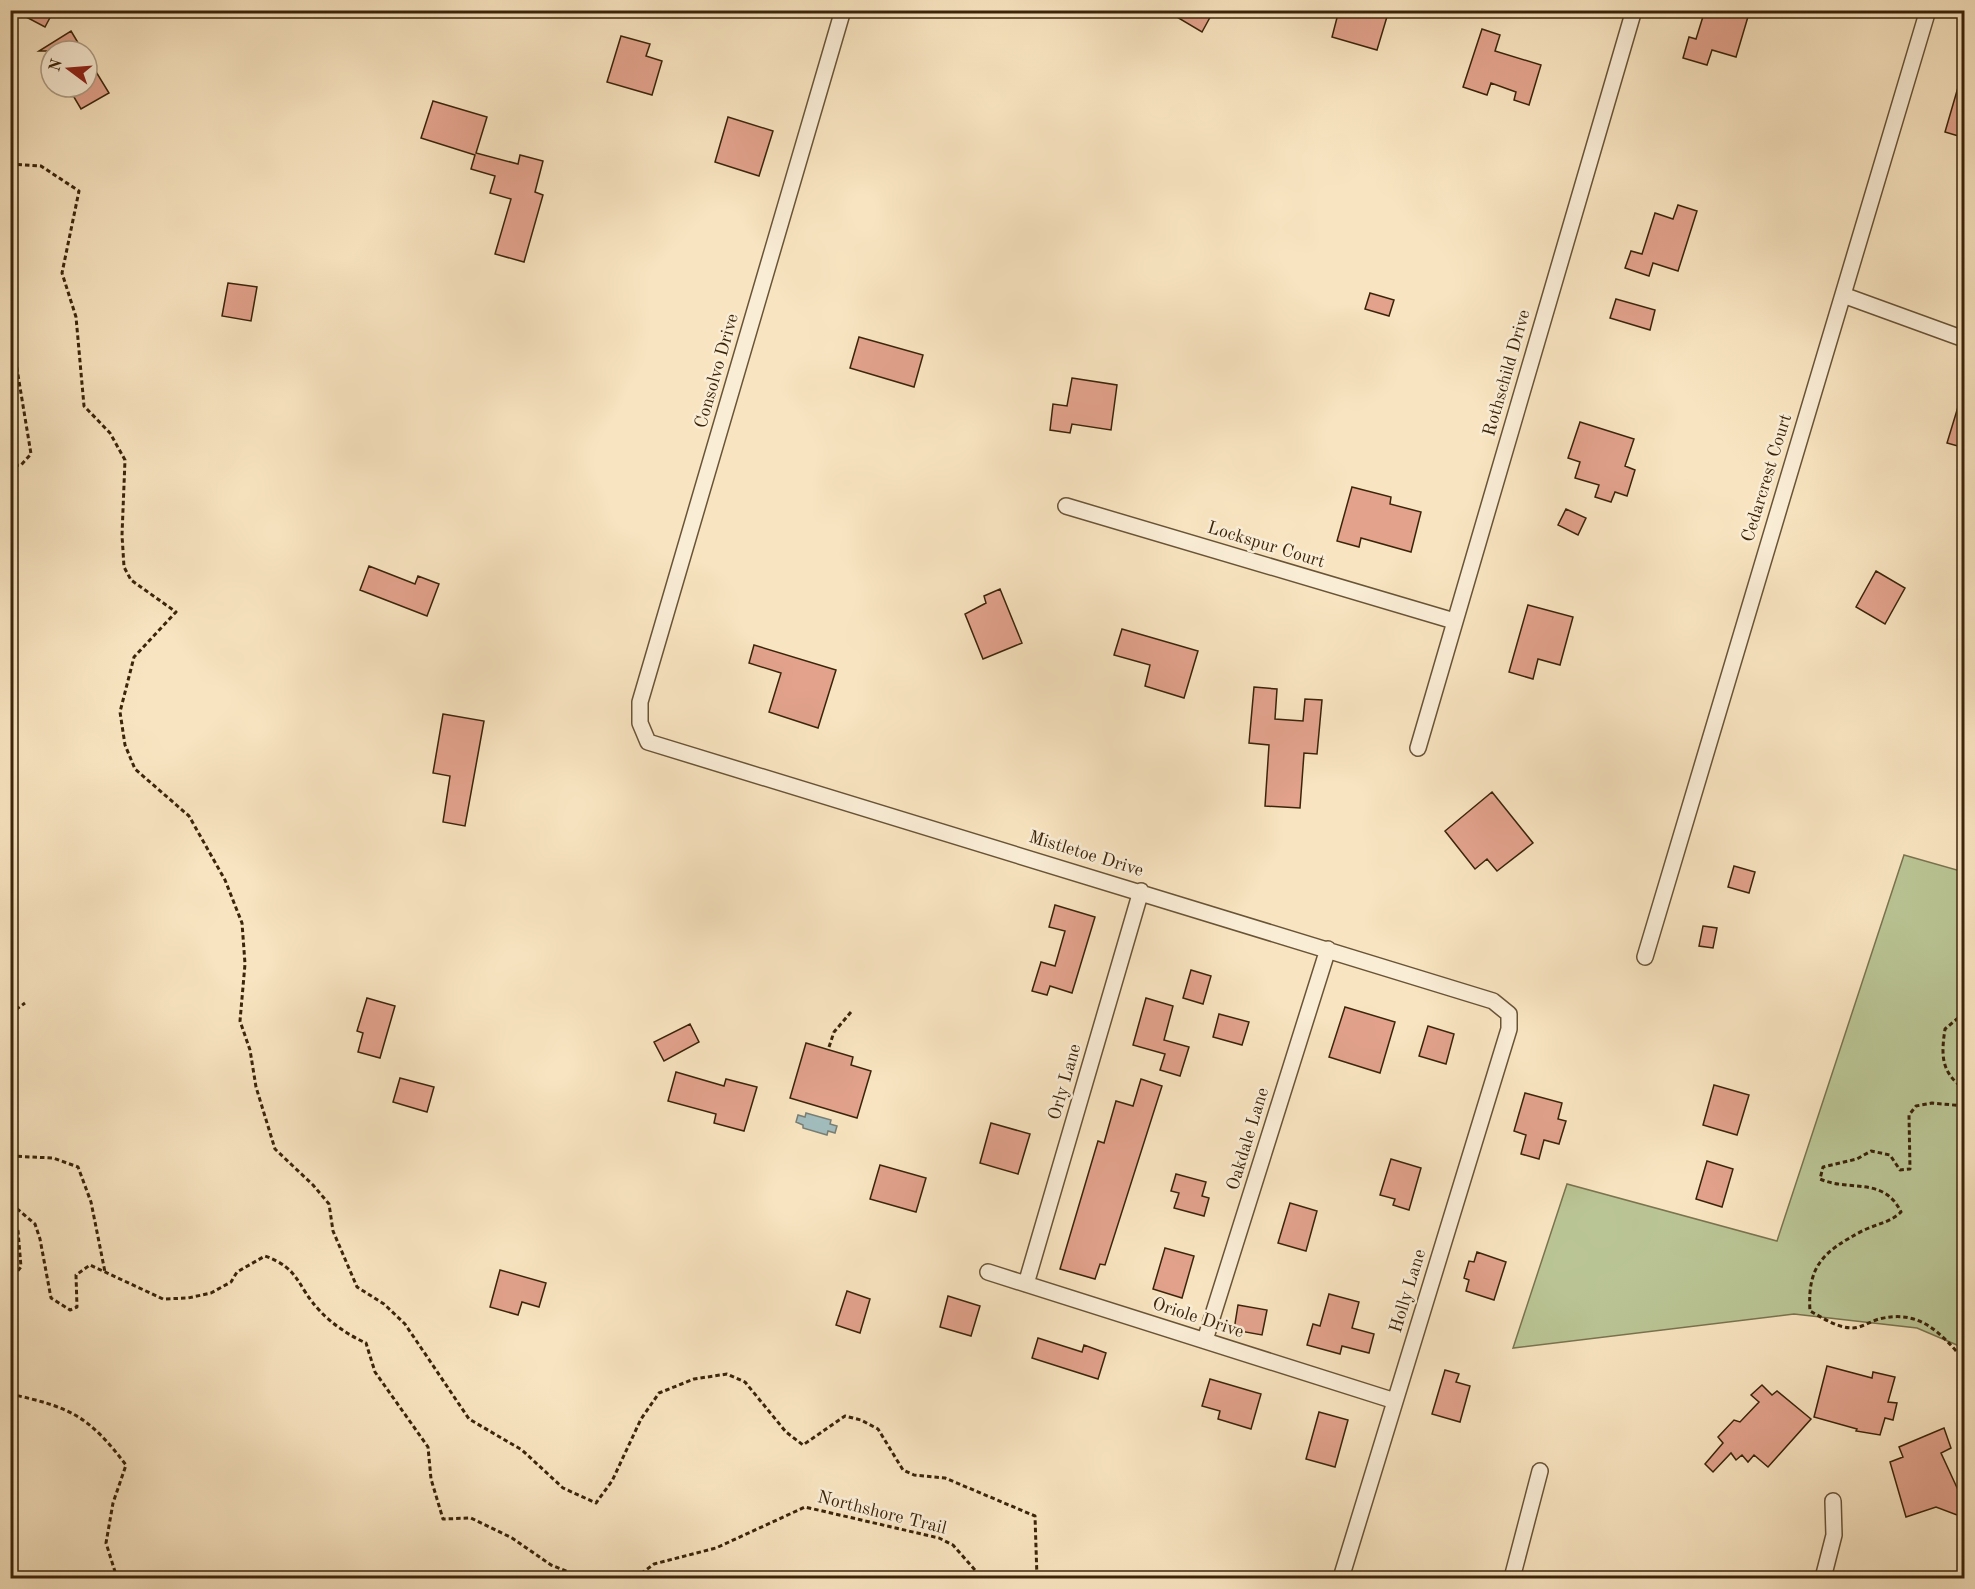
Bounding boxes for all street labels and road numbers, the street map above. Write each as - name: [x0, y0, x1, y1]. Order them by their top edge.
- street label: Rothschild Drive: [1480, 308, 1534, 438]
- street label: Consolvo Drive: [692, 312, 742, 430]
- street label: Cedarcrest Court: [1739, 412, 1795, 544]
- street label: Lockspur Court: [1205, 519, 1327, 571]
- street label: Mistletoe Drive: [1026, 828, 1146, 880]
- street label: Orly Lane: [1046, 1042, 1084, 1122]
- street label: Oakdale Lane: [1224, 1086, 1272, 1192]
- street label: Holly Lane: [1387, 1247, 1429, 1335]
- street label: Oriole Drive: [1150, 1295, 1246, 1341]
- street label: Northshore Trail: [816, 1488, 949, 1538]

